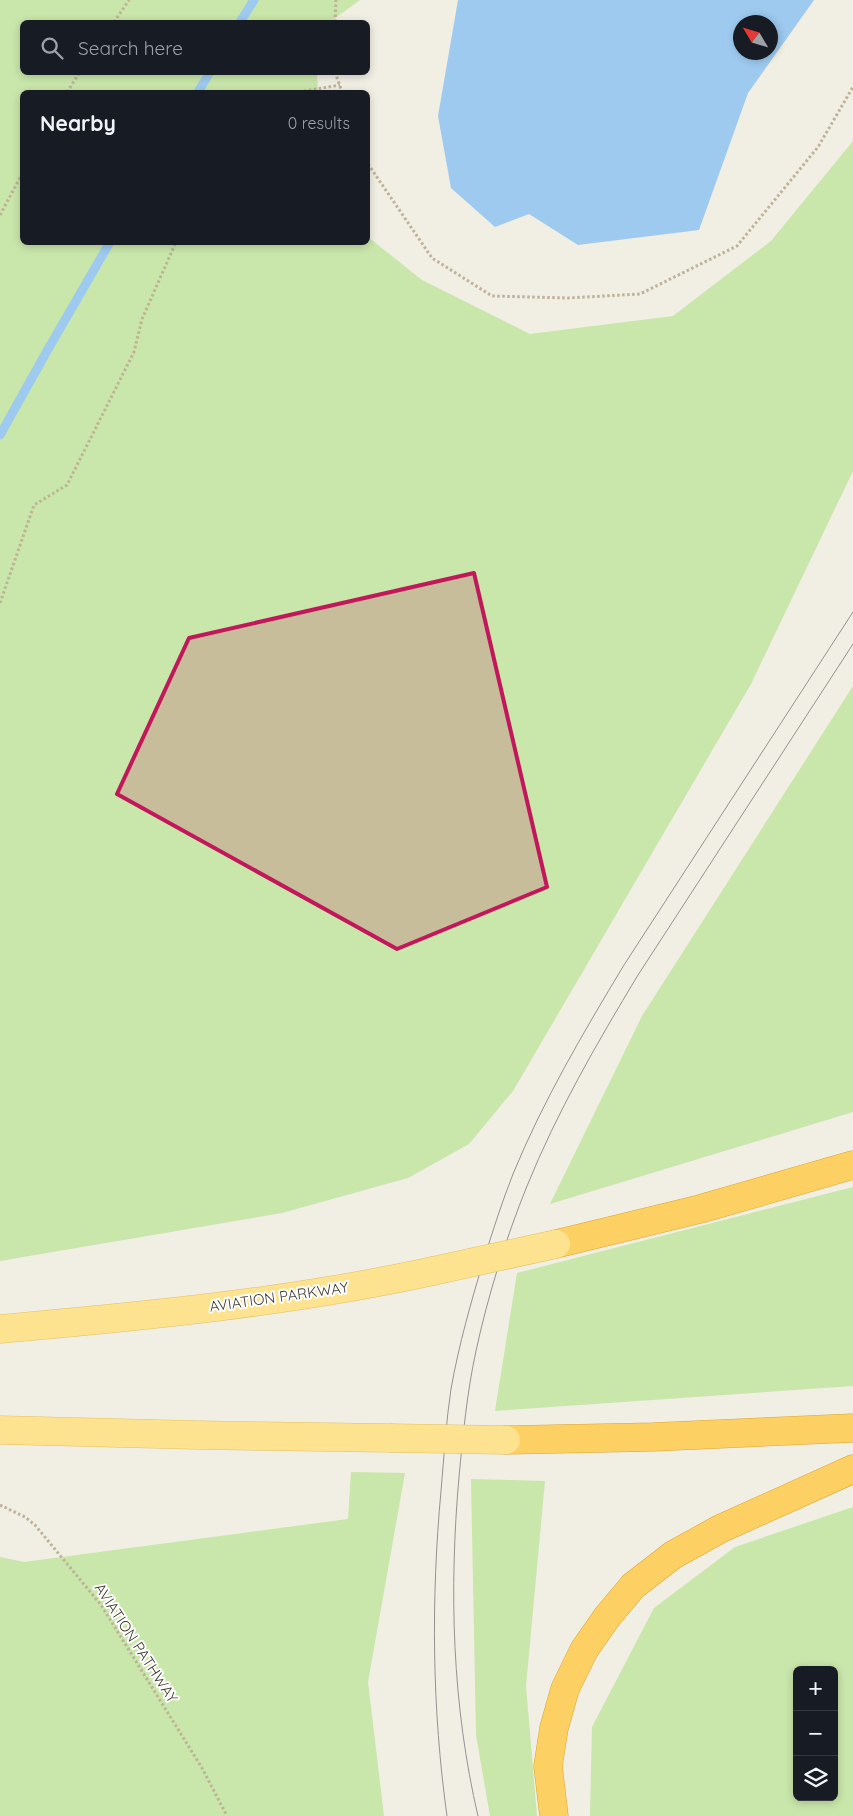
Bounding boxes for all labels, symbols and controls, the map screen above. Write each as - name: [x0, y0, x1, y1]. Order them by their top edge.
- north arrow: [733, 15, 778, 60]
- search box: [20, 20, 370, 75]
- icon: search: [38, 34, 66, 62]
- text: Search here: [78, 36, 183, 60]
- text: Nearby: [40, 110, 116, 136]
- text: 0 results: [288, 113, 350, 133]
- street label: AVIATION PARKWAY: [208, 1277, 350, 1316]
- street label: AVIATION PATHWAY: [91, 1579, 183, 1707]
- map controls: [793, 1666, 838, 1801]
- button: +: [793, 1666, 838, 1711]
- button: −: [793, 1711, 838, 1756]
- button: layers: [793, 1756, 838, 1801]

